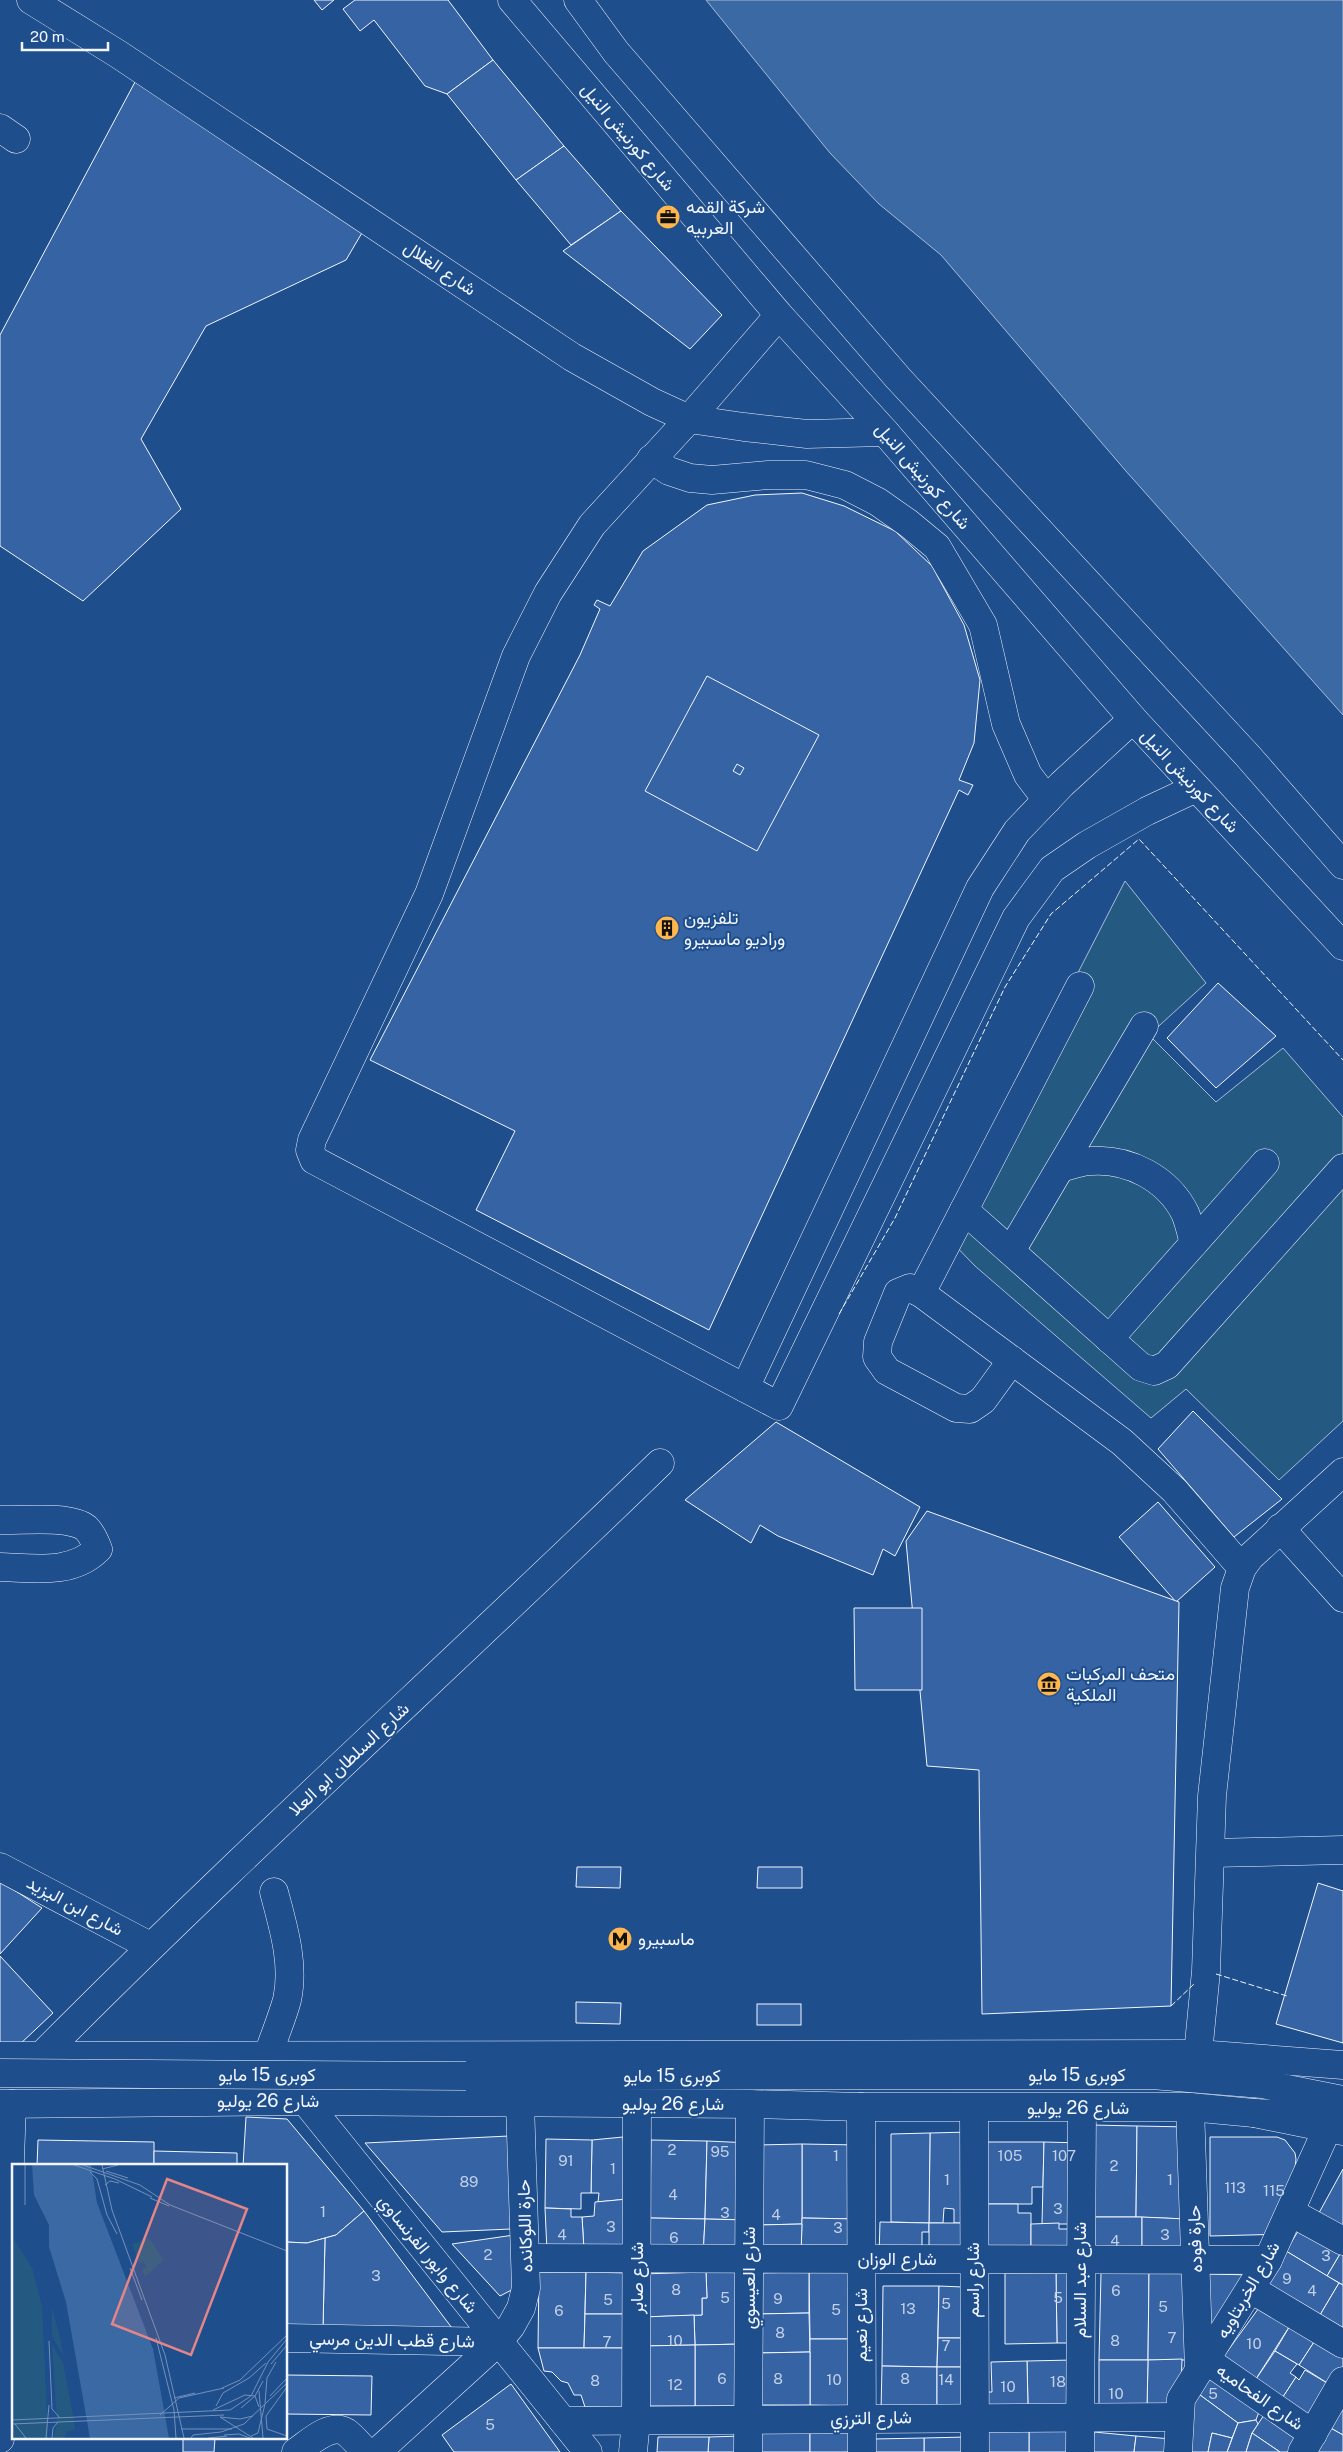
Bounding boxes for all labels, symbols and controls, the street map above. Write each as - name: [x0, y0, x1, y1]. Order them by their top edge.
- scale bar: [22, 20, 109, 52]
- text: 20 m: [30, 28, 65, 45]
- street label: شارع كورنيش النيل: [576, 78, 680, 196]
- place label: شركة القمه العربيه: [686, 196, 765, 239]
- office icon: شركة القمه العربيه: [655, 204, 681, 230]
- street label: شارع الغلال: [399, 236, 480, 301]
- street label: شارع كورنيش النيل: [870, 418, 975, 535]
- street label: شارع كورنيش النيل: [1135, 724, 1244, 838]
- place label: تلفزيون وراديو ماسبيرو: [684, 907, 785, 950]
- building icon: تلفزيون وراديو ماسبيرو: [654, 915, 680, 941]
- place label: متحف المركبات الملكية: [1066, 1663, 1175, 1705]
- museum icon: متحف المركبات الملكية: [1036, 1671, 1062, 1697]
- street label: شارع السلطان ابو العلا: [284, 1698, 414, 1821]
- street label: شارع ابن اليزيد: [23, 1871, 127, 1941]
- metro station icon: ماسبيرو: [607, 1926, 633, 1952]
- place label: ماسبيرو: [638, 1928, 695, 1950]
- street label: كوبرى 15 مايو: [218, 2064, 316, 2086]
- street label: كوبرى 15 مايو: [1028, 2064, 1126, 2086]
- street label: كوبرى 15 مايو: [623, 2065, 721, 2087]
- street label: شارع 26 يوليو: [217, 2090, 319, 2113]
- street label: شارع 26 يوليو: [622, 2093, 724, 2116]
- street label: شارع 26 يوليو: [1027, 2097, 1129, 2120]
- house number: 2: [668, 2141, 677, 2158]
- house number: 95: [711, 2143, 729, 2160]
- house number: 1: [833, 2147, 839, 2164]
- house number: 105: [998, 2147, 1022, 2164]
- house number: 107: [1052, 2147, 1076, 2164]
- house number: 91: [558, 2152, 574, 2169]
- house number: 2: [1110, 2157, 1119, 2174]
- house number: 1: [610, 2160, 616, 2177]
- inset map: [12, 2164, 288, 2440]
- house number: 1: [944, 2171, 950, 2188]
- house number: 1: [1167, 2171, 1173, 2188]
- house number: 89: [460, 2173, 478, 2190]
- street label: حارة اللوكانده: [512, 2179, 538, 2273]
- house number: 113: [1224, 2179, 1246, 2196]
- house number: 115: [1263, 2182, 1285, 2199]
- house number: 4: [668, 2186, 678, 2203]
- street label: شارع وابور الفرنساوي: [370, 2190, 483, 2320]
- house number: 3: [1053, 2200, 1063, 2217]
- house number: 1: [320, 2203, 326, 2220]
- house number: 3: [720, 2204, 730, 2221]
- street label: حارة فوده: [1183, 2205, 1207, 2273]
- house number: 4: [771, 2206, 781, 2223]
- house number: 3: [606, 2218, 616, 2235]
- house number: 3: [833, 2219, 843, 2236]
- street label: شارع عبد السلام: [1069, 2222, 1092, 2338]
- house number: 4: [557, 2226, 567, 2243]
- house number: 3: [1160, 2226, 1170, 2243]
- street label: شارع العيسوي: [738, 2227, 764, 2329]
- house number: 6: [669, 2229, 679, 2246]
- house number: 4: [1110, 2232, 1120, 2249]
- street label: شارع الخربتاويه: [1211, 2237, 1286, 2343]
- street label: شارع صابر: [626, 2242, 649, 2315]
- street label: شارع راسم: [962, 2242, 985, 2318]
- house number: 2: [484, 2246, 493, 2263]
- house number: 3: [1321, 2247, 1331, 2264]
- street label: شارع الوزان: [857, 2248, 937, 2271]
- house number: 3: [371, 2267, 381, 2284]
- house number: 9: [1282, 2270, 1292, 2287]
- house number: 8: [671, 2281, 681, 2298]
- house number: 6: [1111, 2282, 1121, 2299]
- house number: 4: [1307, 2282, 1317, 2299]
- street label: شارع نعيم: [850, 2288, 873, 2362]
- house number: 5: [720, 2289, 730, 2306]
- house number: 5: [1053, 2289, 1063, 2306]
- house number: 9: [773, 2290, 783, 2307]
- house number: 5: [603, 2291, 613, 2308]
- house number: 5: [941, 2295, 951, 2312]
- house number: 5: [1158, 2298, 1168, 2315]
- house number: 13: [900, 2300, 916, 2317]
- house number: 5: [831, 2301, 841, 2318]
- house number: 6: [554, 2302, 564, 2319]
- house number: 8: [775, 2324, 785, 2341]
- street label: شارع قطب الدين مرسي: [309, 2328, 475, 2356]
- house number: 7: [1167, 2329, 1177, 2346]
- house number: 10: [667, 2332, 683, 2349]
- house number: 8: [1110, 2332, 1120, 2349]
- house number: 7: [602, 2333, 612, 2350]
- house number: 10: [1246, 2335, 1262, 2352]
- house number: 7: [941, 2337, 951, 2354]
- street label: شارع الفحاميه: [1212, 2359, 1308, 2436]
- house number: 6: [717, 2370, 727, 2387]
- house number: 8: [773, 2370, 783, 2387]
- house number: 8: [900, 2370, 910, 2387]
- house number: 10: [826, 2371, 842, 2388]
- house number: 14: [938, 2371, 954, 2388]
- house number: 8: [590, 2372, 600, 2389]
- house number: 18: [1050, 2373, 1066, 2390]
- house number: 12: [667, 2376, 683, 2393]
- house number: 10: [1000, 2378, 1016, 2395]
- house number: 10: [1108, 2385, 1124, 2402]
- house number: 5: [1208, 2385, 1218, 2402]
- street label: شارع الترزي: [830, 2406, 912, 2434]
- house number: 5: [485, 2416, 495, 2433]

